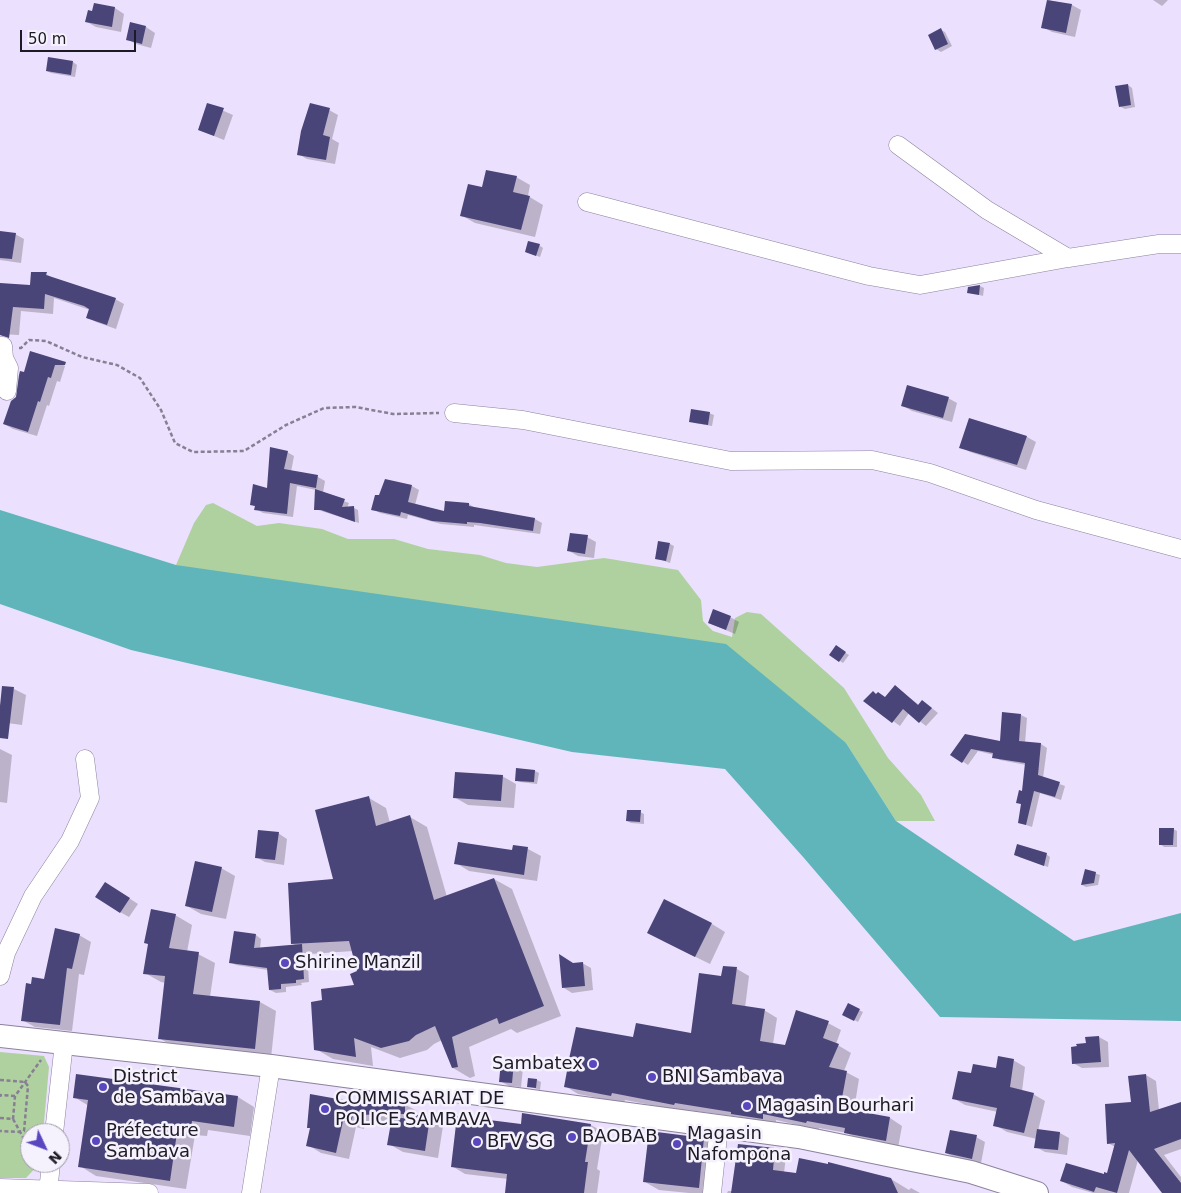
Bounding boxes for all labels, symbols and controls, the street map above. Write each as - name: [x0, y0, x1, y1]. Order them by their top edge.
- scale bar: [22, 20, 139, 52]
- text: 50 m: [28, 30, 66, 48]
- place label: Shirine Manzil: [295, 952, 421, 974]
- marker: Shirine Manzil: [279, 957, 291, 969]
- place label: Sambatex: [492, 1053, 583, 1075]
- marker: Sambatex: [587, 1058, 599, 1070]
- place label: District de Sambava: [113, 1066, 225, 1108]
- place label: BNI Sambava: [662, 1066, 783, 1088]
- marker: BNI Sambava: [646, 1071, 658, 1083]
- marker: District de Sambava: [97, 1081, 109, 1093]
- place label: COMMISSARIAT DE POLICE SAMBAVA: [335, 1088, 504, 1130]
- place label: Magasin Bourhari: [757, 1095, 914, 1117]
- marker: Magasin Bourhari: [741, 1100, 753, 1112]
- marker: COMMISSARIAT DE POLICE SAMBAVA: [319, 1103, 331, 1115]
- place label: Préfecture Sambava: [106, 1120, 198, 1162]
- north arrow: [20, 1123, 70, 1173]
- place label: Magasin Nafompona: [687, 1123, 791, 1166]
- place label: BAOBAB: [582, 1126, 658, 1148]
- place label: BFV SG: [487, 1131, 553, 1153]
- marker: BAOBAB: [566, 1131, 578, 1143]
- marker: Préfecture Sambava: [90, 1135, 102, 1147]
- marker: BFV SG: [471, 1136, 483, 1148]
- marker: Magasin Nafompona: [671, 1138, 683, 1150]
- text: N: [45, 1148, 65, 1167]

